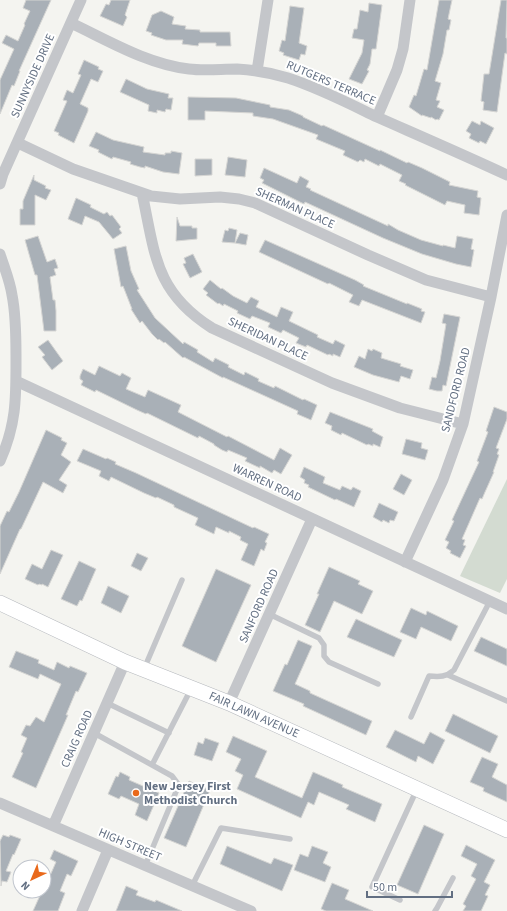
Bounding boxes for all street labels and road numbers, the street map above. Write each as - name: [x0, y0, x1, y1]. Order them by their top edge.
- street label: SUNNYSIDE DRIVE: [7, 31, 59, 121]
- street label: RUTGERS TERRACE: [284, 56, 378, 110]
- street label: SHERMAN PLACE: [253, 183, 337, 233]
- street label: SHERIDAN PLACE: [225, 313, 311, 365]
- street label: SANDFORD ROAD: [437, 346, 475, 434]
- street label: WARREN ROAD: [230, 460, 304, 506]
- street label: SANFORD ROAD: [235, 566, 283, 646]
- street label: FAIR LAWN AVENUE: [206, 687, 302, 743]
- street label: CRAIG ROAD: [57, 707, 97, 771]
- street label: HIGH STREET: [96, 824, 165, 866]

